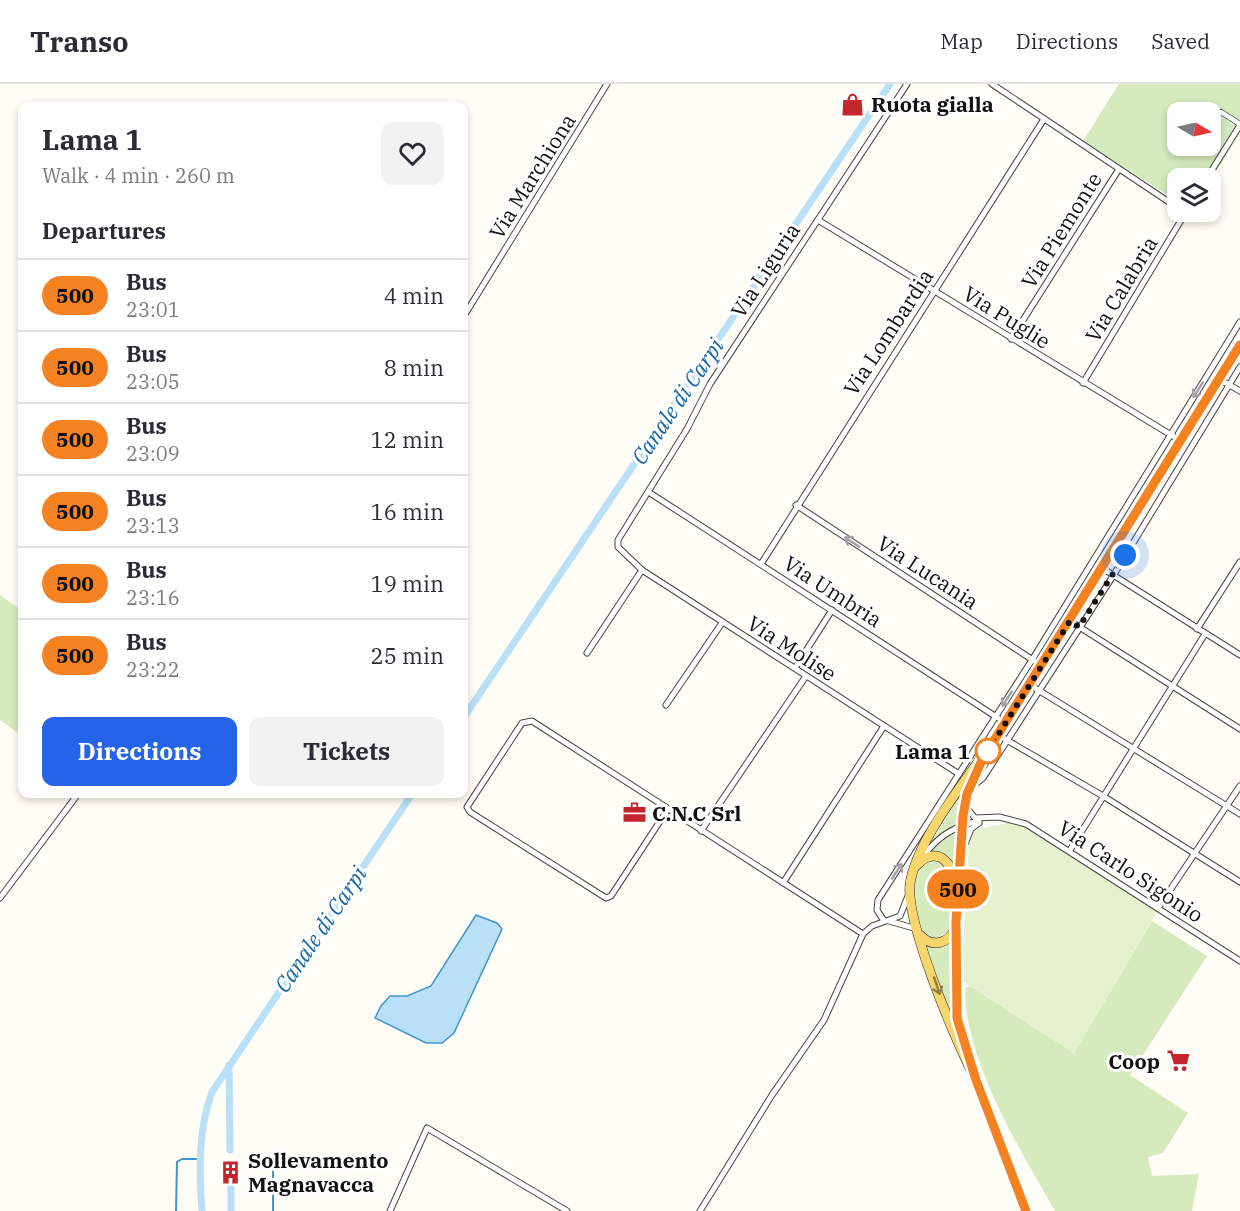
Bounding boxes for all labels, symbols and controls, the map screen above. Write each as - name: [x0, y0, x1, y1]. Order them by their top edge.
- text: Transo: [30, 23, 128, 60]
- text: Map: [940, 27, 983, 55]
- text: Directions: [1016, 27, 1118, 55]
- text: Saved: [1151, 27, 1210, 55]
- place label: Ruota gialla: [871, 90, 994, 118]
- shop icon: Ruota gialla: [840, 91, 866, 117]
- north arrow: [1167, 102, 1221, 156]
- map controls: [1167, 102, 1221, 222]
- street label: Via Marchiona: [482, 108, 582, 244]
- text: Lama 1: [42, 121, 142, 158]
- button: heart: [381, 122, 444, 185]
- text: Walk · 4 min · 260 m: [42, 162, 235, 189]
- street label: Via Piemonte: [1014, 167, 1108, 293]
- button: layers: [1167, 168, 1221, 222]
- text: Departures: [42, 216, 166, 245]
- street label: Via Liguria: [724, 217, 806, 323]
- street label: Via Calabria: [1078, 231, 1164, 347]
- street label: Via Lombardia: [837, 263, 939, 401]
- text: Bus: [126, 267, 167, 296]
- street label: Via Puglie: [958, 279, 1056, 355]
- text: 500: [56, 281, 94, 309]
- text: 4 min: [384, 281, 444, 310]
- text: 23:01: [126, 296, 180, 323]
- water label: Canale di Carpi: [624, 332, 730, 470]
- text: Bus: [126, 339, 167, 368]
- text: 500: [56, 353, 94, 381]
- text: 8 min: [384, 353, 444, 382]
- text: 23:05: [126, 368, 180, 395]
- one-way arrow: [1192, 381, 1204, 398]
- text: Bus: [126, 411, 167, 440]
- text: 500: [56, 425, 94, 453]
- text: 12 min: [371, 425, 444, 454]
- text: 23:09: [126, 440, 180, 467]
- text: Bus: [126, 483, 167, 512]
- text: 500: [56, 497, 94, 525]
- text: 16 min: [371, 497, 444, 526]
- text: 23:13: [126, 512, 180, 539]
- street label: Via Lucania: [872, 529, 984, 615]
- one-way arrow: [845, 536, 861, 548]
- your location: [1110, 540, 1140, 570]
- street label: Via Umbria: [778, 549, 888, 633]
- text: Bus: [126, 555, 167, 584]
- text: 500: [56, 569, 94, 597]
- text: 19 min: [371, 569, 444, 598]
- text: 23:16: [126, 584, 180, 611]
- street label: Via Molise: [742, 609, 842, 687]
- text: Bus: [126, 627, 167, 656]
- text: 500: [56, 641, 94, 669]
- text: 25 min: [371, 641, 444, 670]
- text: 23:22: [126, 656, 180, 683]
- one-way arrow: [1001, 690, 1013, 706]
- button: Directions: [42, 717, 237, 786]
- button: Tickets: [249, 717, 444, 786]
- place label: Lama 1: [895, 737, 970, 765]
- marker: Lama 1: [975, 738, 1001, 764]
- place label: C.N.C Srl: [652, 799, 742, 827]
- office icon: C.N.C Srl: [621, 800, 647, 826]
- street label: Via Carlo Sigonio: [1053, 814, 1209, 928]
- water label: Canale di Carpi: [267, 860, 373, 998]
- one-way arrow: [892, 863, 904, 880]
- line badge: 500: [924, 870, 992, 908]
- text: 500: [939, 875, 977, 903]
- one-way arrow: [932, 976, 943, 995]
- place label: Coop: [1108, 1047, 1160, 1075]
- supermarket icon: Coop: [1165, 1048, 1191, 1074]
- place label: Sollevamento Magnavacca: [248, 1146, 389, 1198]
- building icon: Sollevamento Magnavacca: [217, 1159, 243, 1185]

